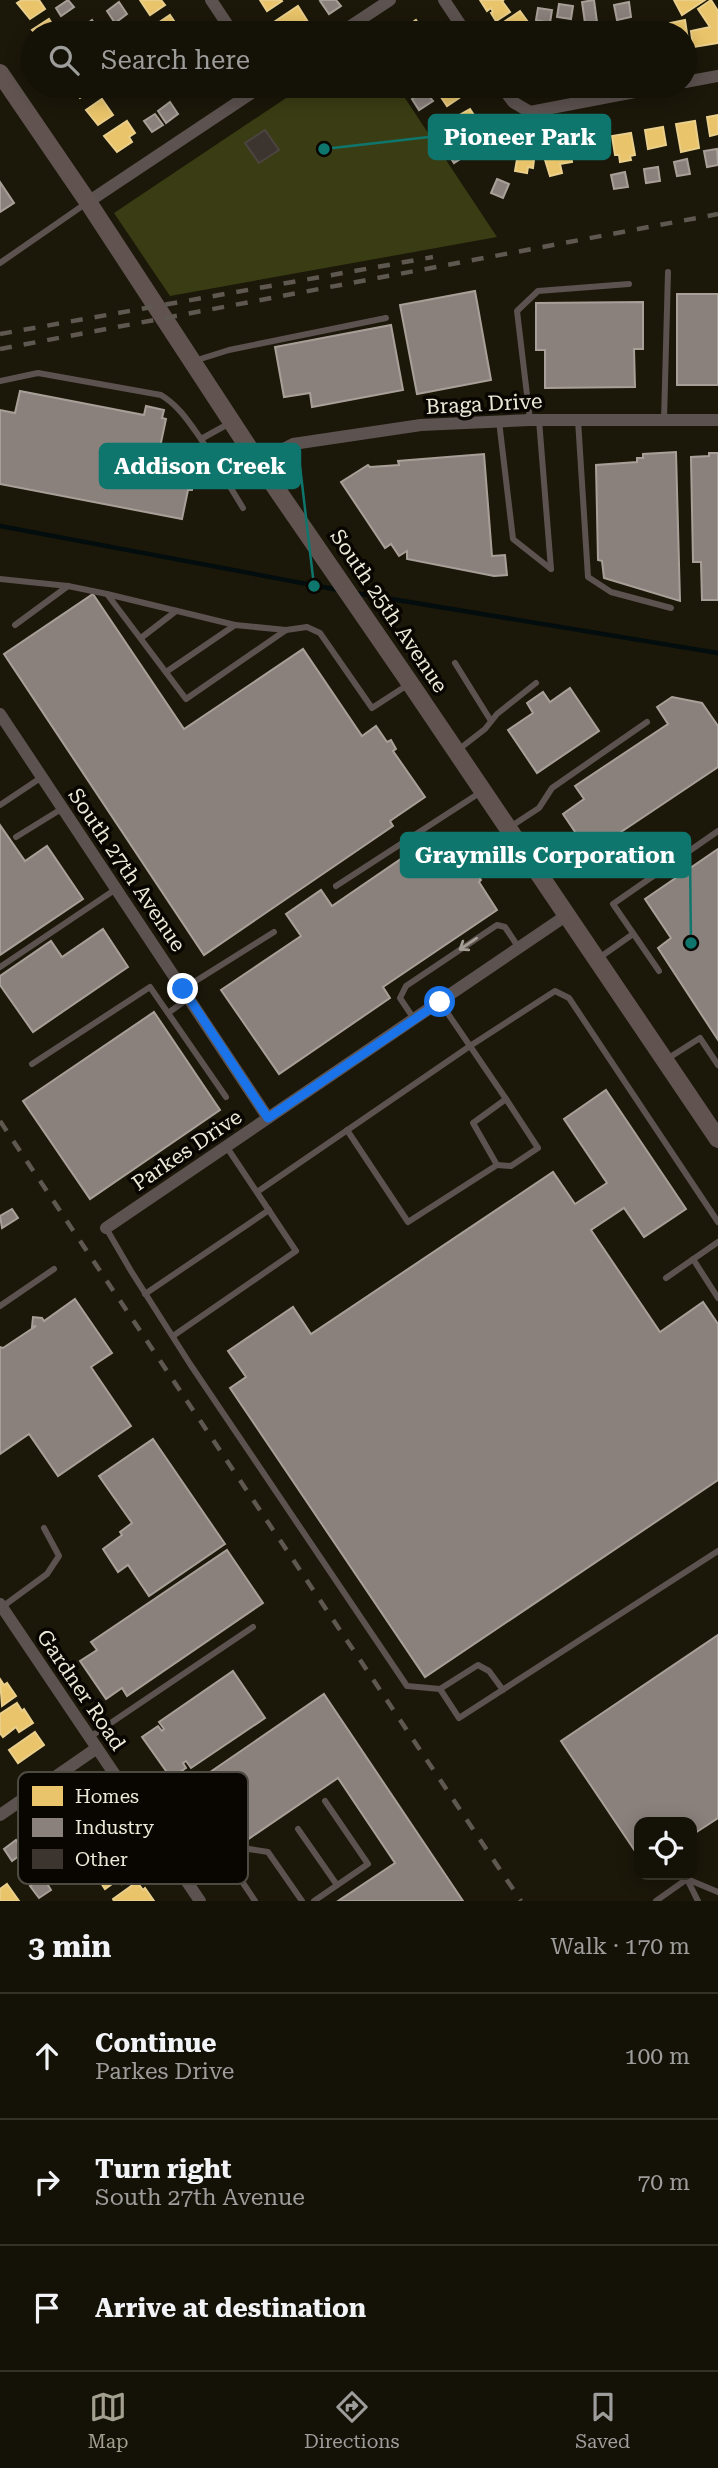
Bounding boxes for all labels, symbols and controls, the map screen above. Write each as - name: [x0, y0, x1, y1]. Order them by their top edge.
- search box: [21, 21, 697, 98]
- icon: search: [45, 41, 83, 79]
- text: Search here: [101, 45, 250, 75]
- callout: Pioneer Park: [429, 115, 610, 159]
- text: Pioneer Park: [444, 124, 596, 151]
- street label: Braga Drive: [425, 389, 543, 419]
- callout: Addison Creek: [100, 444, 300, 488]
- text: Addison Creek: [114, 453, 286, 480]
- street label: South 25th Avenue: [325, 525, 453, 697]
- street label: South 27th Avenue: [63, 784, 191, 956]
- callout: Graymills Corporation: [401, 833, 690, 877]
- text: Graymills Corporation: [415, 842, 676, 869]
- one-way arrow: [459, 937, 478, 952]
- route end: [167, 973, 198, 1004]
- route start: [424, 986, 455, 1017]
- street label: Parkes Drive: [128, 1104, 246, 1196]
- street label: Gardner Road: [32, 1625, 131, 1755]
- legend: [18, 1772, 248, 1884]
- text: Homes: [75, 1785, 139, 1808]
- text: Industry: [75, 1816, 155, 1839]
- map controls: [634, 1817, 697, 1880]
- button: locate: [634, 1817, 697, 1880]
- text: Other: [75, 1848, 128, 1871]
- text: 3 min: [28, 1929, 111, 1964]
- text: Walk · 170 m: [551, 1933, 690, 1960]
- text: Continue: [95, 2028, 217, 2058]
- icon: ahead: [28, 2037, 66, 2075]
- text: 100 m: [625, 2043, 690, 2070]
- text: Parkes Drive: [95, 2058, 234, 2085]
- text: Turn right: [95, 2154, 231, 2184]
- icon: right: [28, 2163, 66, 2201]
- text: 70 m: [637, 2169, 690, 2196]
- text: South 27th Avenue: [95, 2184, 305, 2211]
- icon: arrive: [28, 2289, 66, 2327]
- text: Arrive at destination: [95, 2293, 366, 2323]
- tab: Map: [88, 2388, 128, 2453]
- tab: Directions: [304, 2388, 400, 2453]
- tab: Saved: [575, 2388, 630, 2453]

